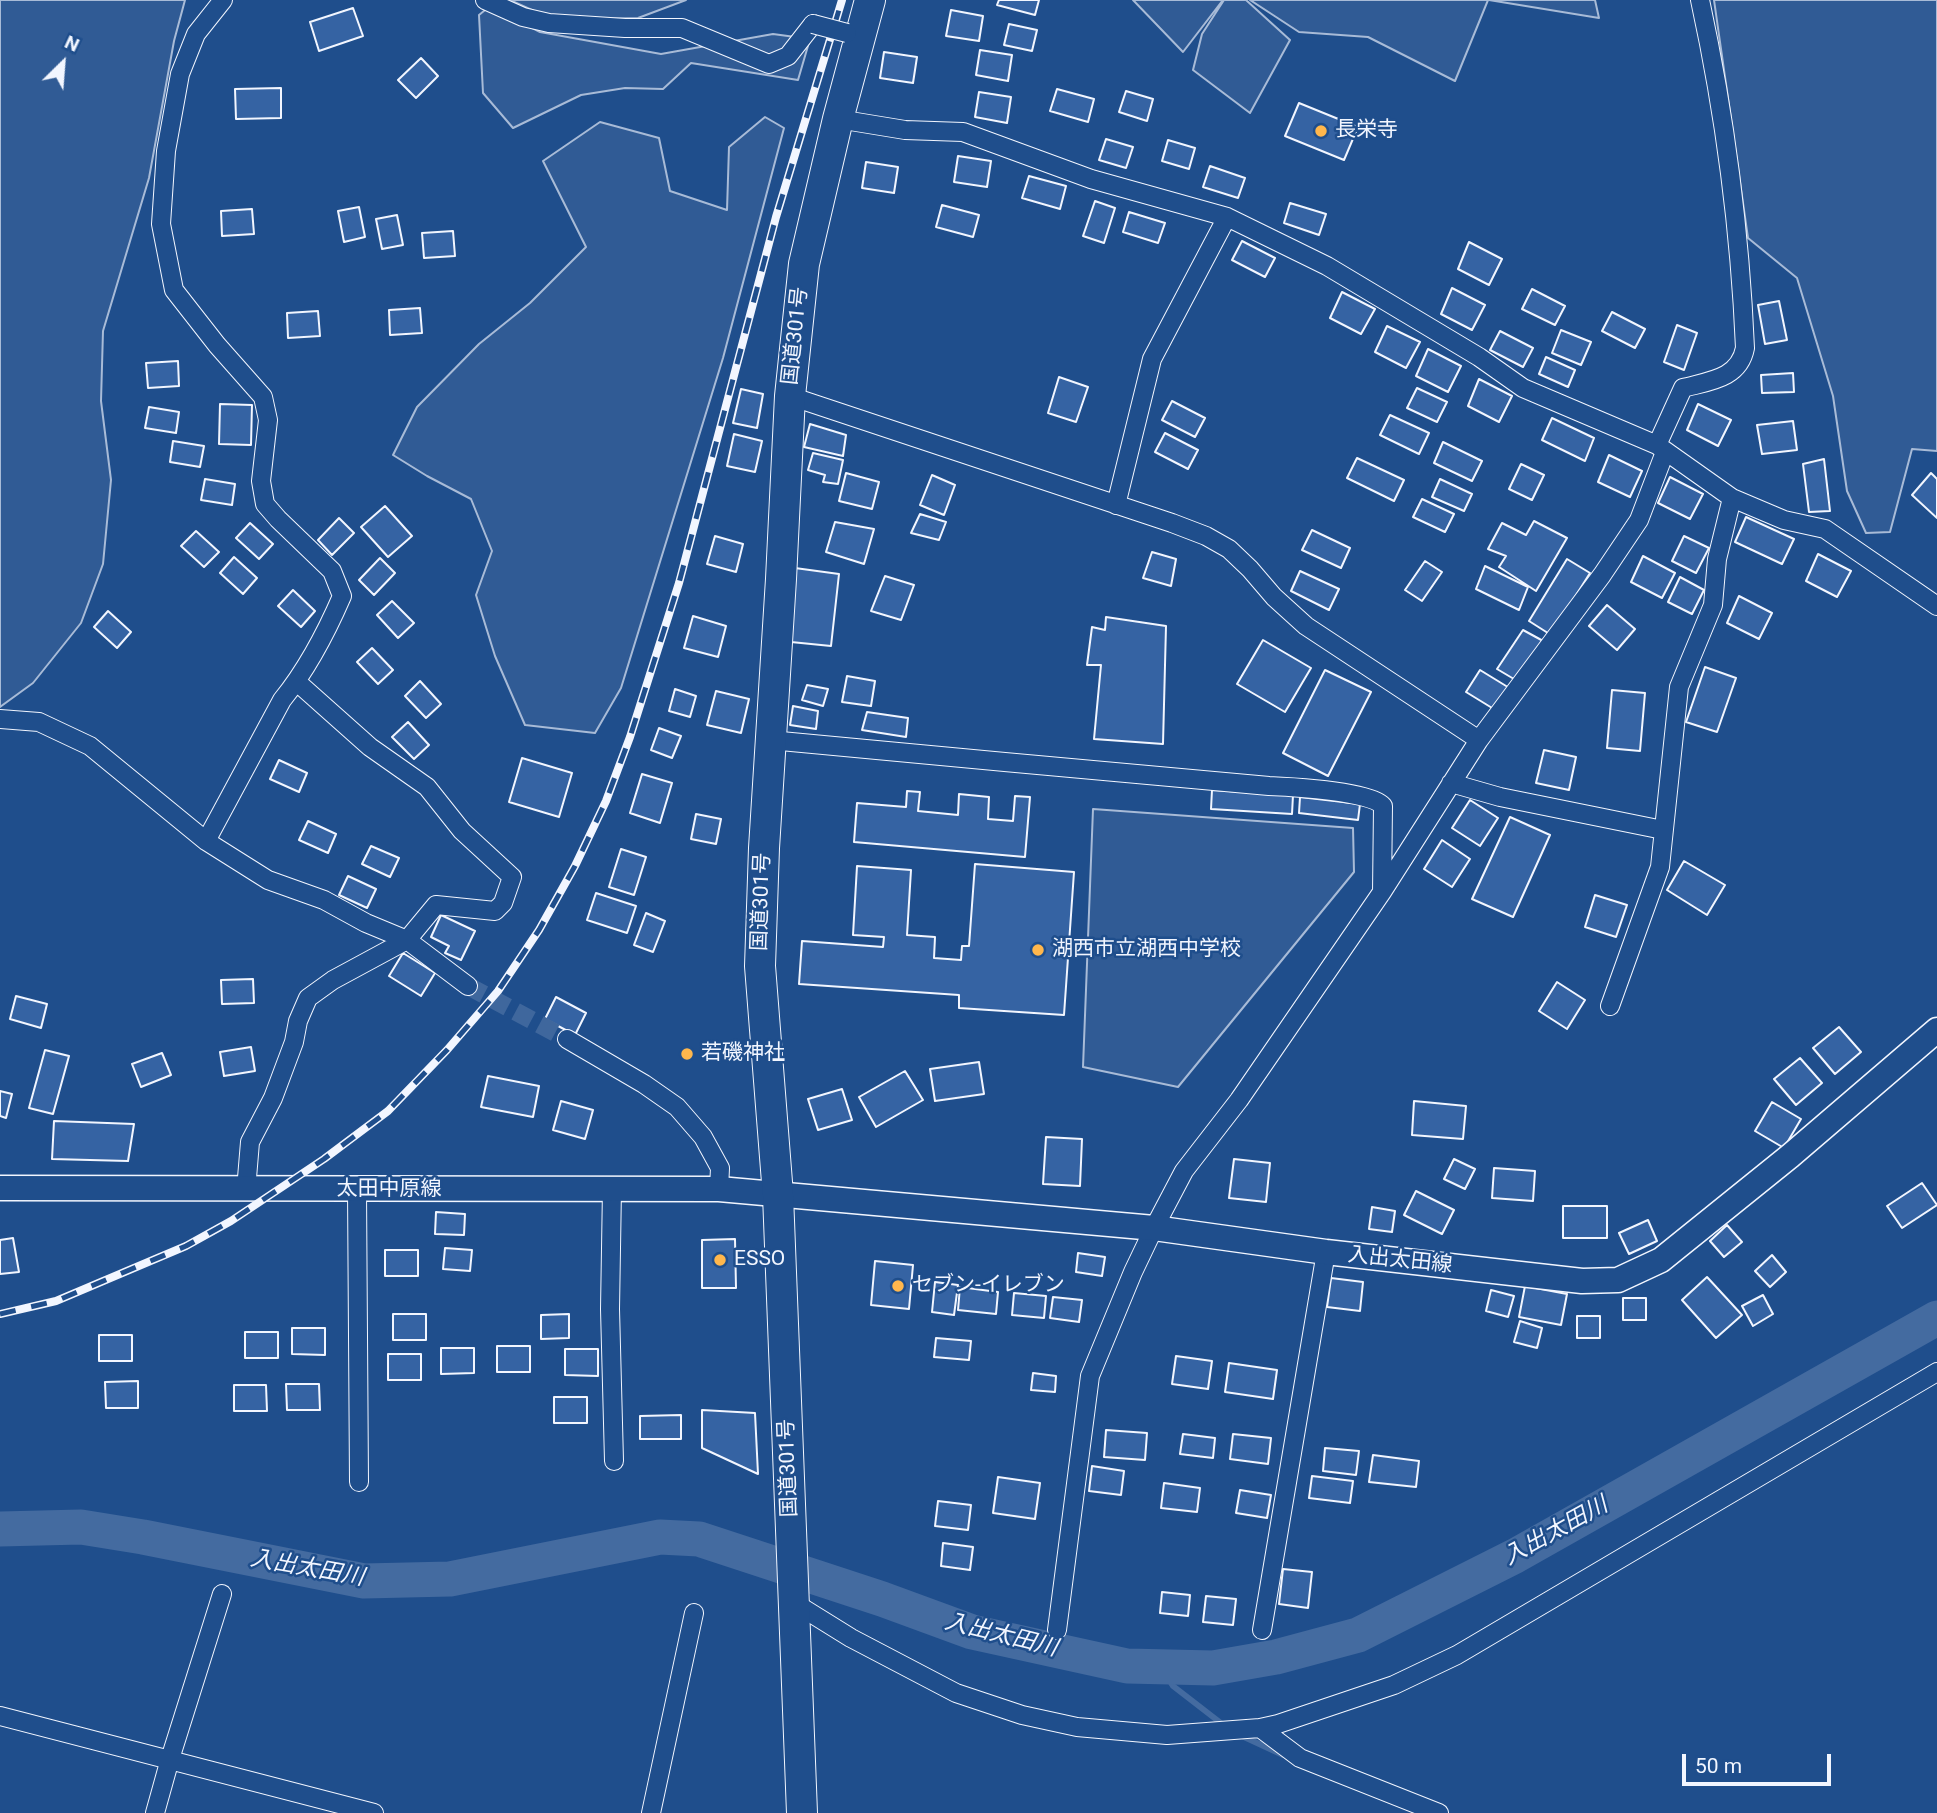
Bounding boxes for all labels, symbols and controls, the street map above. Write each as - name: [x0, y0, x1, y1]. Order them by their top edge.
- north arrow: [28, 28, 98, 98]
- text: N: [61, 30, 83, 57]
- place label: 長栄寺: [1335, 118, 1398, 144]
- marker: 長栄寺: [1313, 123, 1329, 139]
- street label: 国道301号: [778, 286, 814, 386]
- street label: 国道301号: [748, 852, 776, 952]
- place label: 湖西市立湖西中学校: [1052, 937, 1241, 963]
- marker: 湖西市立湖西中学校: [1030, 942, 1046, 958]
- place label: 若磯神社: [701, 1041, 785, 1067]
- marker: 若磯神社: [679, 1046, 695, 1062]
- street label: 太田中原線: [337, 1177, 441, 1203]
- street label: 入出太田線: [1346, 1243, 1454, 1279]
- place label: ESSO: [734, 1247, 785, 1273]
- marker: ESSO: [712, 1252, 728, 1268]
- place label: セブン-イレブン: [912, 1273, 1065, 1299]
- marker: セブン-イレブン: [890, 1278, 906, 1294]
- street label: 国道301号: [775, 1418, 803, 1518]
- water label: 入出太田川: [1499, 1492, 1613, 1572]
- water label: 入出太田川: [248, 1545, 366, 1593]
- water label: 入出太田川: [942, 1609, 1060, 1663]
- scale bar: [1685, 1740, 1834, 1784]
- text: 50 m: [1695, 1754, 1742, 1778]

